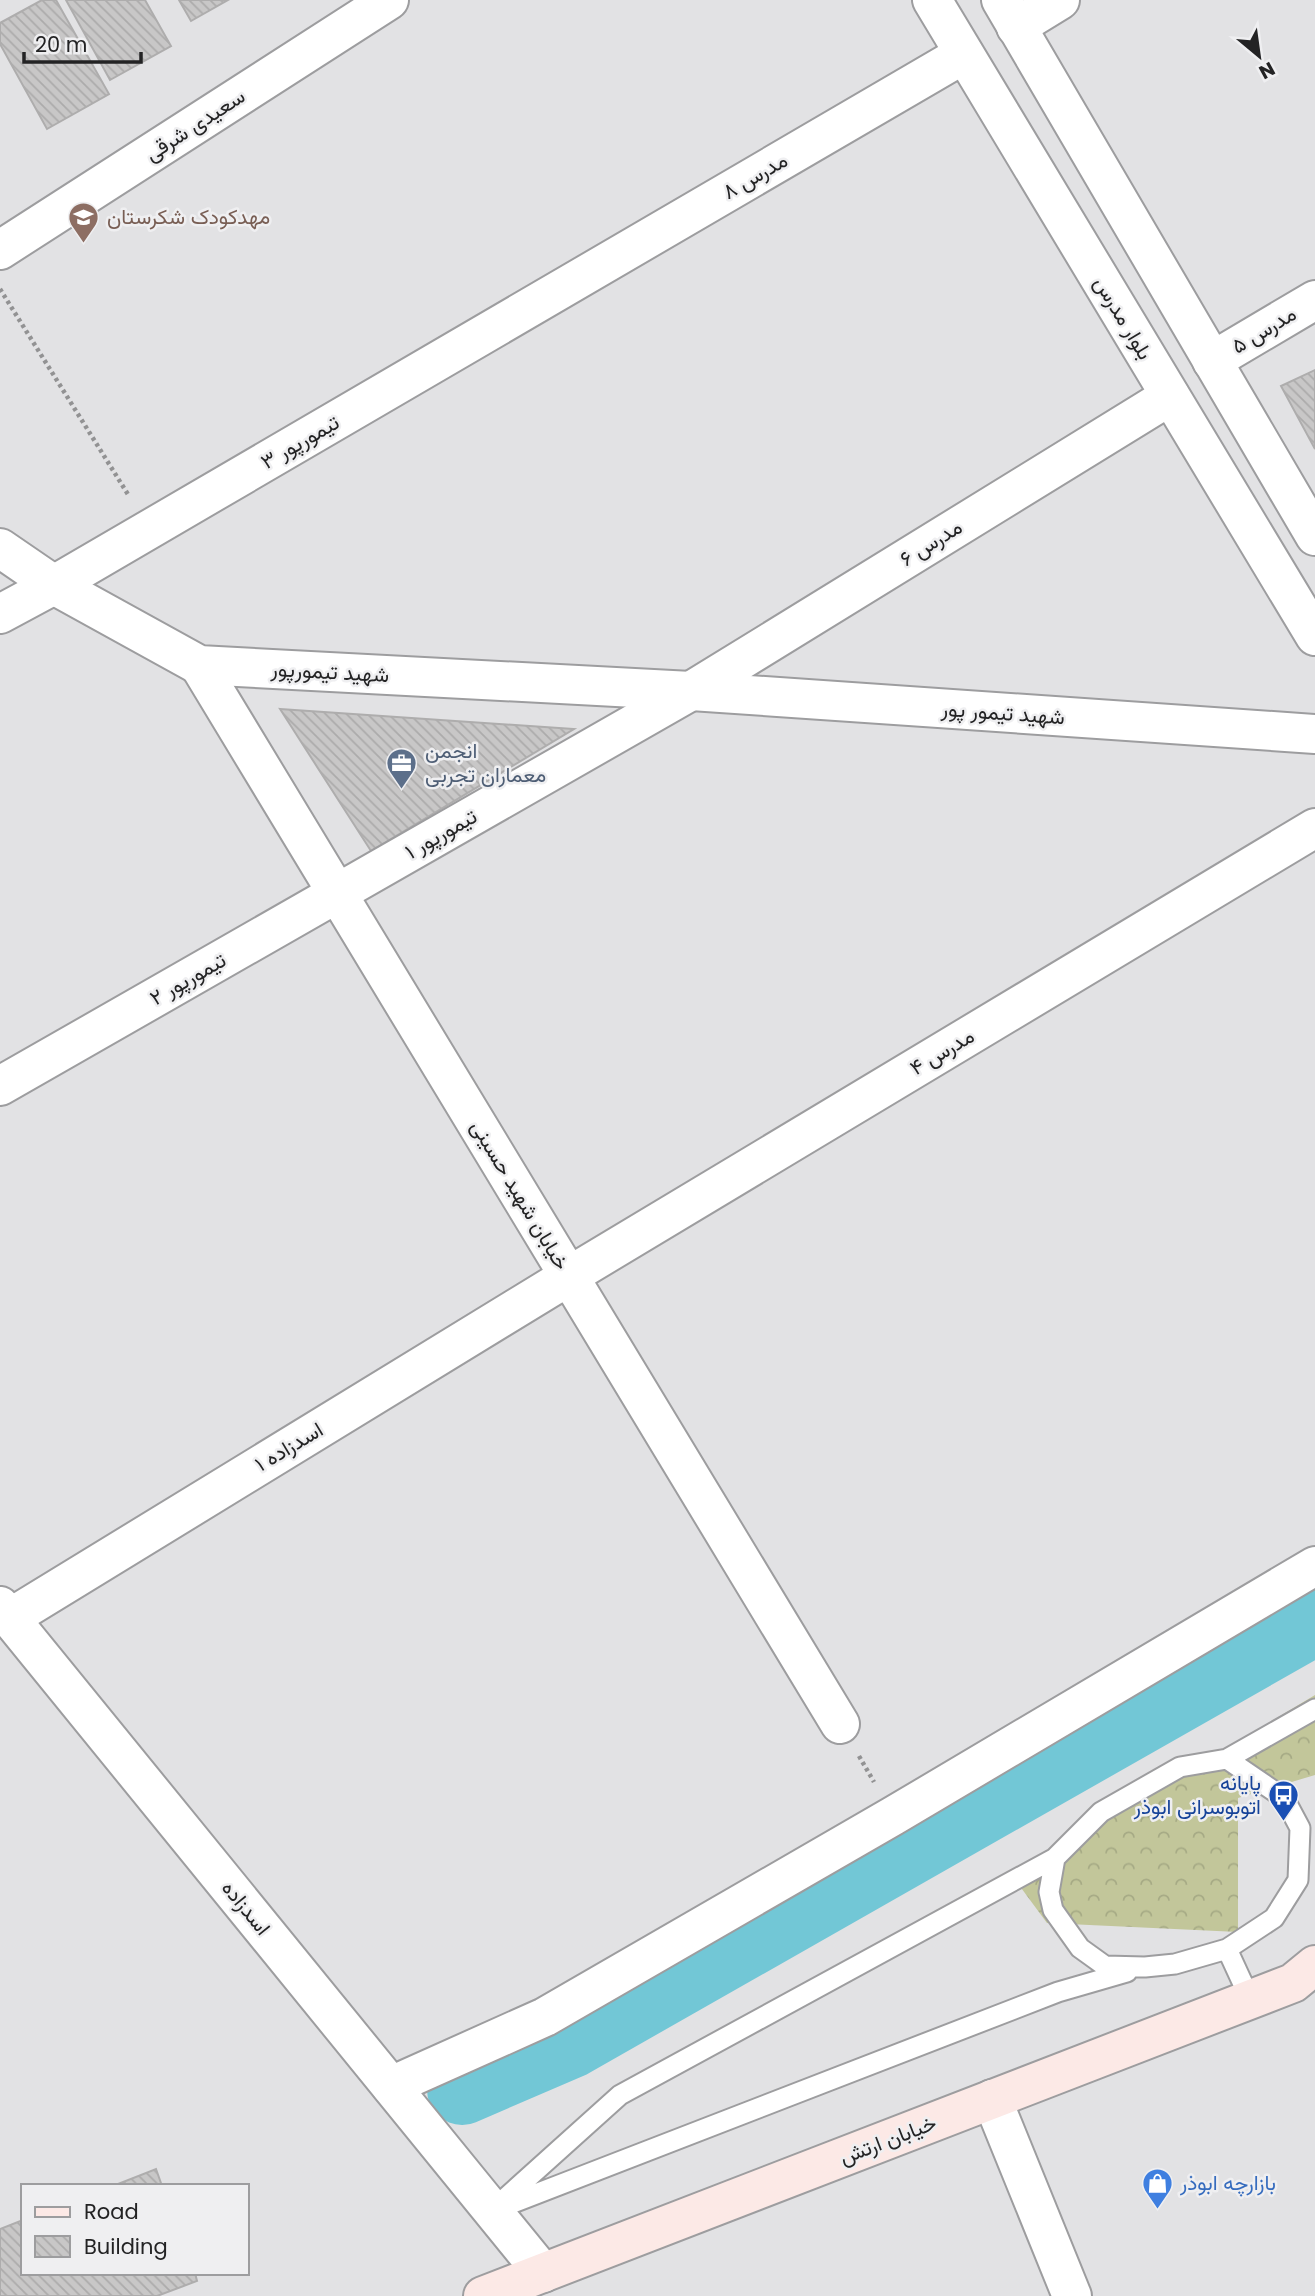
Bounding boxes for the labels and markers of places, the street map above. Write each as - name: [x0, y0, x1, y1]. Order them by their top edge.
- school or university icon: مهدکودک شکرستان: [67, 200, 101, 244]
- place label: مهدکودک شکرستان: [107, 202, 270, 231]
- place label: انجمن معماران تجربی: [425, 736, 546, 789]
- office icon: انجمن معماران تجربی: [385, 746, 419, 790]
- place label: پایانه اتوبوسرانی ابوذر: [1133, 1768, 1261, 1821]
- bus stop icon: پایانه اتوبوسرانی ابوذر: [1267, 1778, 1301, 1822]
- shop icon: بازارچه ابوذر: [1140, 2166, 1174, 2210]
- place label: بازارچه ابوذر: [1179, 2168, 1276, 2197]

